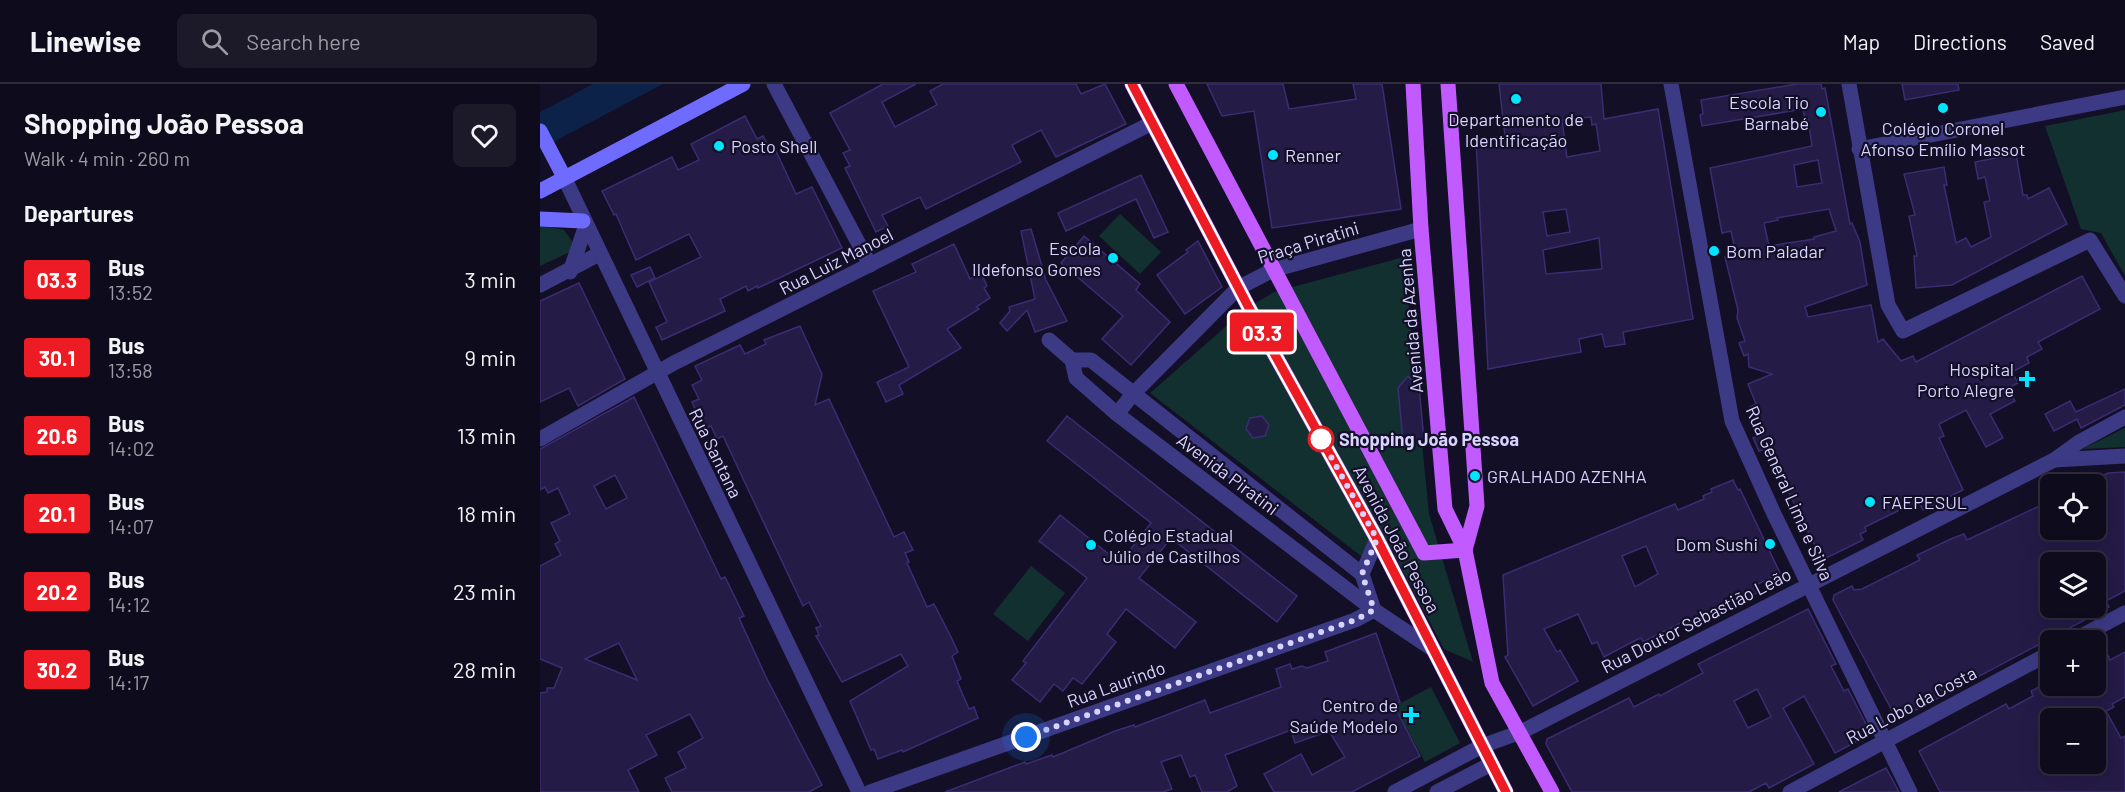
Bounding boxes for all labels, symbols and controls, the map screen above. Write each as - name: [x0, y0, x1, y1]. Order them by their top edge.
- search box: [177, 14, 597, 68]
- text: Linewise: [30, 24, 141, 58]
- icon: search: [198, 25, 231, 58]
- text: Search here: [246, 28, 361, 54]
- text: Map: [1843, 29, 1880, 54]
- text: Directions: [1913, 29, 2007, 54]
- text: Saved: [2040, 29, 2095, 54]
- place label: Escola Tio Barnabé: [1729, 91, 1809, 134]
- marker: Departamento de Identificação: [1509, 92, 1523, 106]
- marker: Colégio Coronel Afonso Emílio Massot: [1936, 101, 1950, 115]
- button: heart: [453, 104, 516, 167]
- marker: Escola Tio Barnabé: [1814, 105, 1828, 119]
- text: Shopping João Pessoa: [24, 106, 304, 140]
- place label: Departamento de Identificação: [1448, 108, 1584, 151]
- place label: Colégio Coronel Afonso Emílio Massot: [1861, 117, 2025, 160]
- place label: Posto Shell: [731, 135, 817, 157]
- marker: Posto Shell: [712, 139, 726, 153]
- place label: Renner: [1285, 144, 1341, 166]
- text: Walk · 4 min · 260 m: [24, 146, 190, 170]
- marker: Renner: [1266, 148, 1280, 162]
- text: Departures: [24, 200, 134, 226]
- street label: Praça Piratini: [1255, 216, 1361, 268]
- street label: Rua Luiz Manoel: [775, 223, 897, 299]
- place label: Escola Ildefonso Gomes: [972, 237, 1101, 280]
- place label: Bom Paladar: [1726, 240, 1825, 262]
- marker: Bom Paladar: [1707, 244, 1721, 258]
- street label: Avenida da Azenha: [1393, 248, 1427, 394]
- marker: Escola Ildefonso Gomes: [1106, 251, 1120, 265]
- text: Bus: [108, 254, 145, 280]
- text: 3 min: [465, 266, 516, 292]
- text: 03.3: [37, 267, 77, 292]
- text: 13:52: [108, 280, 153, 304]
- line badge: 03.3: [1220, 312, 1304, 352]
- text: 03.3: [1242, 320, 1282, 345]
- text: Bus: [108, 332, 145, 358]
- text: 9 min: [464, 344, 516, 370]
- text: 30.1: [39, 345, 75, 370]
- text: 13:58: [108, 358, 153, 382]
- place label: Hospital Porto Alegre: [1917, 358, 2014, 401]
- marker: Hospital Porto Alegre: [2018, 370, 2036, 388]
- street label: Rua General Lima e Silva: [1741, 402, 1839, 584]
- street label: Rua Santana: [685, 404, 747, 502]
- text: Bus: [108, 410, 145, 436]
- text: 13 min: [457, 422, 516, 448]
- text: 20.6: [37, 423, 77, 448]
- marker: Shopping João Pessoa: [1308, 426, 1334, 452]
- place label: Shopping João Pessoa: [1339, 428, 1519, 450]
- street label: Avenida Piratini: [1173, 429, 1283, 519]
- text: 14:02: [108, 436, 155, 460]
- street label: Avenida João Pessoa: [1349, 462, 1445, 616]
- place label: GRALHADO AZENHA: [1487, 465, 1647, 487]
- marker: GRALHADO AZENHA: [1468, 469, 1482, 483]
- map controls: [2040, 474, 2106, 774]
- button: locate: [2040, 474, 2106, 540]
- text: Bus: [108, 488, 145, 514]
- place label: FAEPESUL: [1882, 491, 1967, 513]
- marker: FAEPESUL: [1863, 495, 1877, 509]
- text: 18 min: [457, 500, 516, 526]
- text: 20.1: [39, 501, 75, 526]
- text: 14:07: [108, 514, 154, 538]
- place label: Colégio Estadual Júlio de Castilhos: [1103, 524, 1240, 567]
- place label: Dom Sushi: [1675, 533, 1758, 555]
- marker: Dom Sushi: [1763, 537, 1777, 551]
- marker: Colégio Estadual Júlio de Castilhos: [1084, 538, 1098, 552]
- button: layers: [2040, 552, 2106, 618]
- street label: Rua Doutor Sebastião Leão: [1597, 562, 1795, 678]
- text: Bus: [108, 566, 145, 592]
- text: 23 min: [453, 578, 516, 604]
- text: 20.2: [36, 579, 78, 604]
- text: 14:12: [108, 592, 151, 616]
- button: +: [2040, 630, 2106, 696]
- text: Bus: [108, 644, 145, 670]
- text: 28 min: [453, 656, 516, 682]
- street label: Rua Laurindo: [1064, 656, 1168, 712]
- text: 30.2: [37, 657, 77, 682]
- street label: Rua Lobo da Costa: [1842, 661, 1980, 749]
- text: 14:17: [108, 670, 149, 694]
- place label: Centro de Saúde Modelo: [1290, 694, 1398, 737]
- marker: Centro de Saúde Modelo: [1402, 706, 1420, 724]
- button: −: [2040, 708, 2106, 774]
- your location: [1011, 722, 1041, 752]

